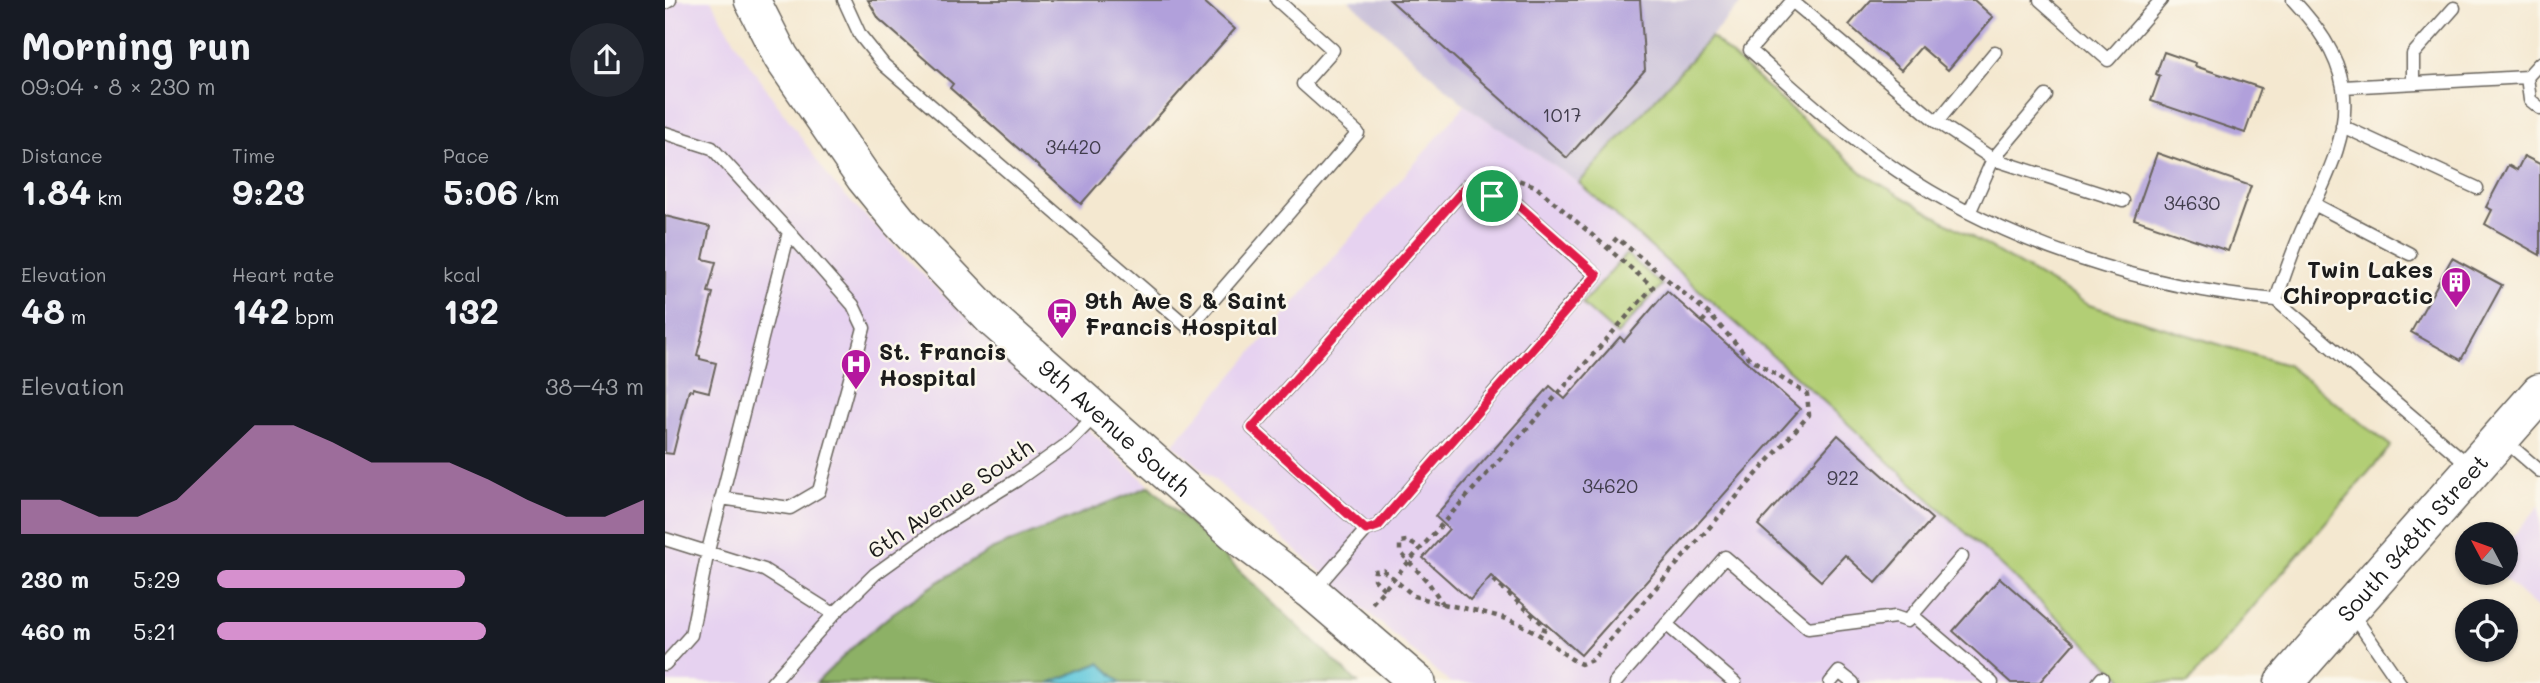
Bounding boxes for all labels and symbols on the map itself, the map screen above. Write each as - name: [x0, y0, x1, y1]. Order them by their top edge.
- house number: 1017: [1542, 102, 1582, 127]
- house number: 34420: [1045, 134, 1101, 159]
- pin: [1462, 166, 1522, 226]
- house number: 34630: [2164, 190, 2221, 215]
- place label: Twin Lakes Chiropractic: [2283, 254, 2433, 310]
- building icon: Twin Lakes Chiropractic: [2439, 265, 2473, 309]
- place label: 9th Ave S & Saint Francis Hospital: [1085, 285, 1287, 341]
- bus stop icon: 9th Ave S & Saint Francis Hospital: [1045, 296, 1079, 340]
- place label: St. Francis Hospital: [879, 336, 1006, 392]
- hospital icon: St. Francis Hospital: [839, 347, 873, 391]
- street label: 9th Avenue South: [1032, 352, 1197, 502]
- street label: 6th Avenue South: [861, 431, 1039, 565]
- street label: South 348th Street: [2330, 447, 2495, 628]
- house number: 922: [1827, 465, 1859, 490]
- house number: 34620: [1582, 473, 1638, 498]
- north arrow: [2455, 522, 2518, 584]

